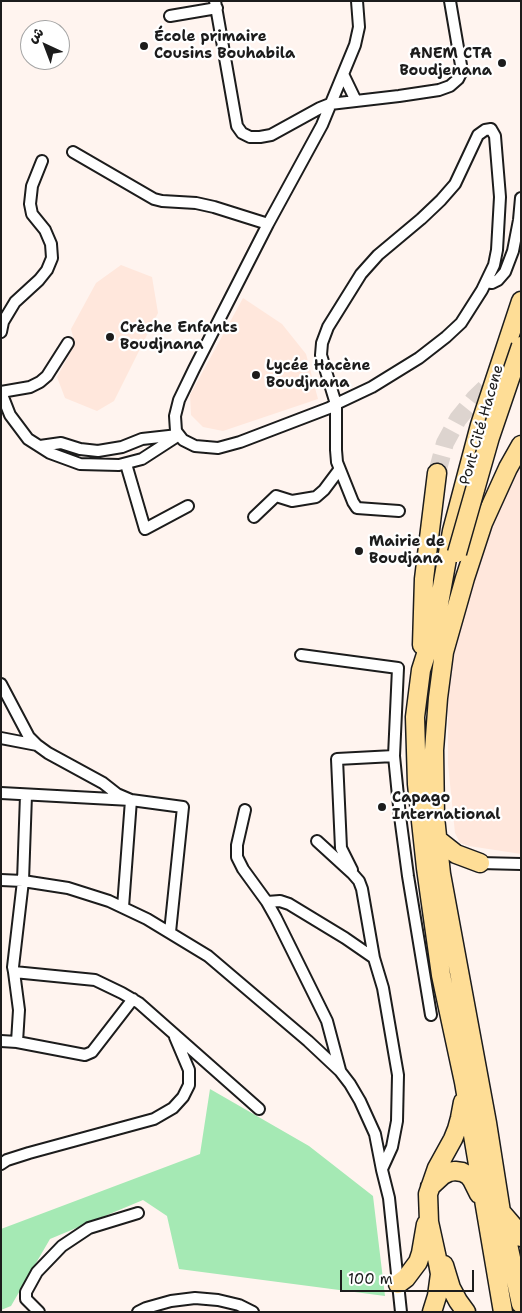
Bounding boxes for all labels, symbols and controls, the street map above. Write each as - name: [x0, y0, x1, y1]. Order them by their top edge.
- north arrow: [20, 20, 70, 70]
- text: ش: [24, 23, 47, 47]
- place label: École primaire Cousins Bouhabila: [154, 28, 295, 63]
- marker: École primaire Cousins Bouhabila: [138, 40, 150, 52]
- place label: ANEM CTA Boudjenana: [399, 45, 492, 80]
- marker: ANEM CTA Boudjenana: [496, 57, 508, 69]
- place label: Crèche Enfants Boudjnana: [120, 319, 238, 354]
- marker: Crèche Enfants Boudjnana: [104, 331, 116, 343]
- place label: Lycée Hacène Boudjnana: [266, 357, 371, 392]
- street label: Pont Cité Hacene: [456, 363, 508, 487]
- marker: Lycée Hacène Boudjnana: [250, 369, 262, 381]
- place label: Mairie de Boudjana: [369, 533, 445, 568]
- marker: Mairie de Boudjana: [353, 545, 365, 557]
- place label: Capago International: [392, 789, 501, 824]
- marker: Capago International: [376, 801, 388, 813]
- scale bar: [342, 1260, 476, 1292]
- text: 100 m: [348, 1269, 393, 1289]

